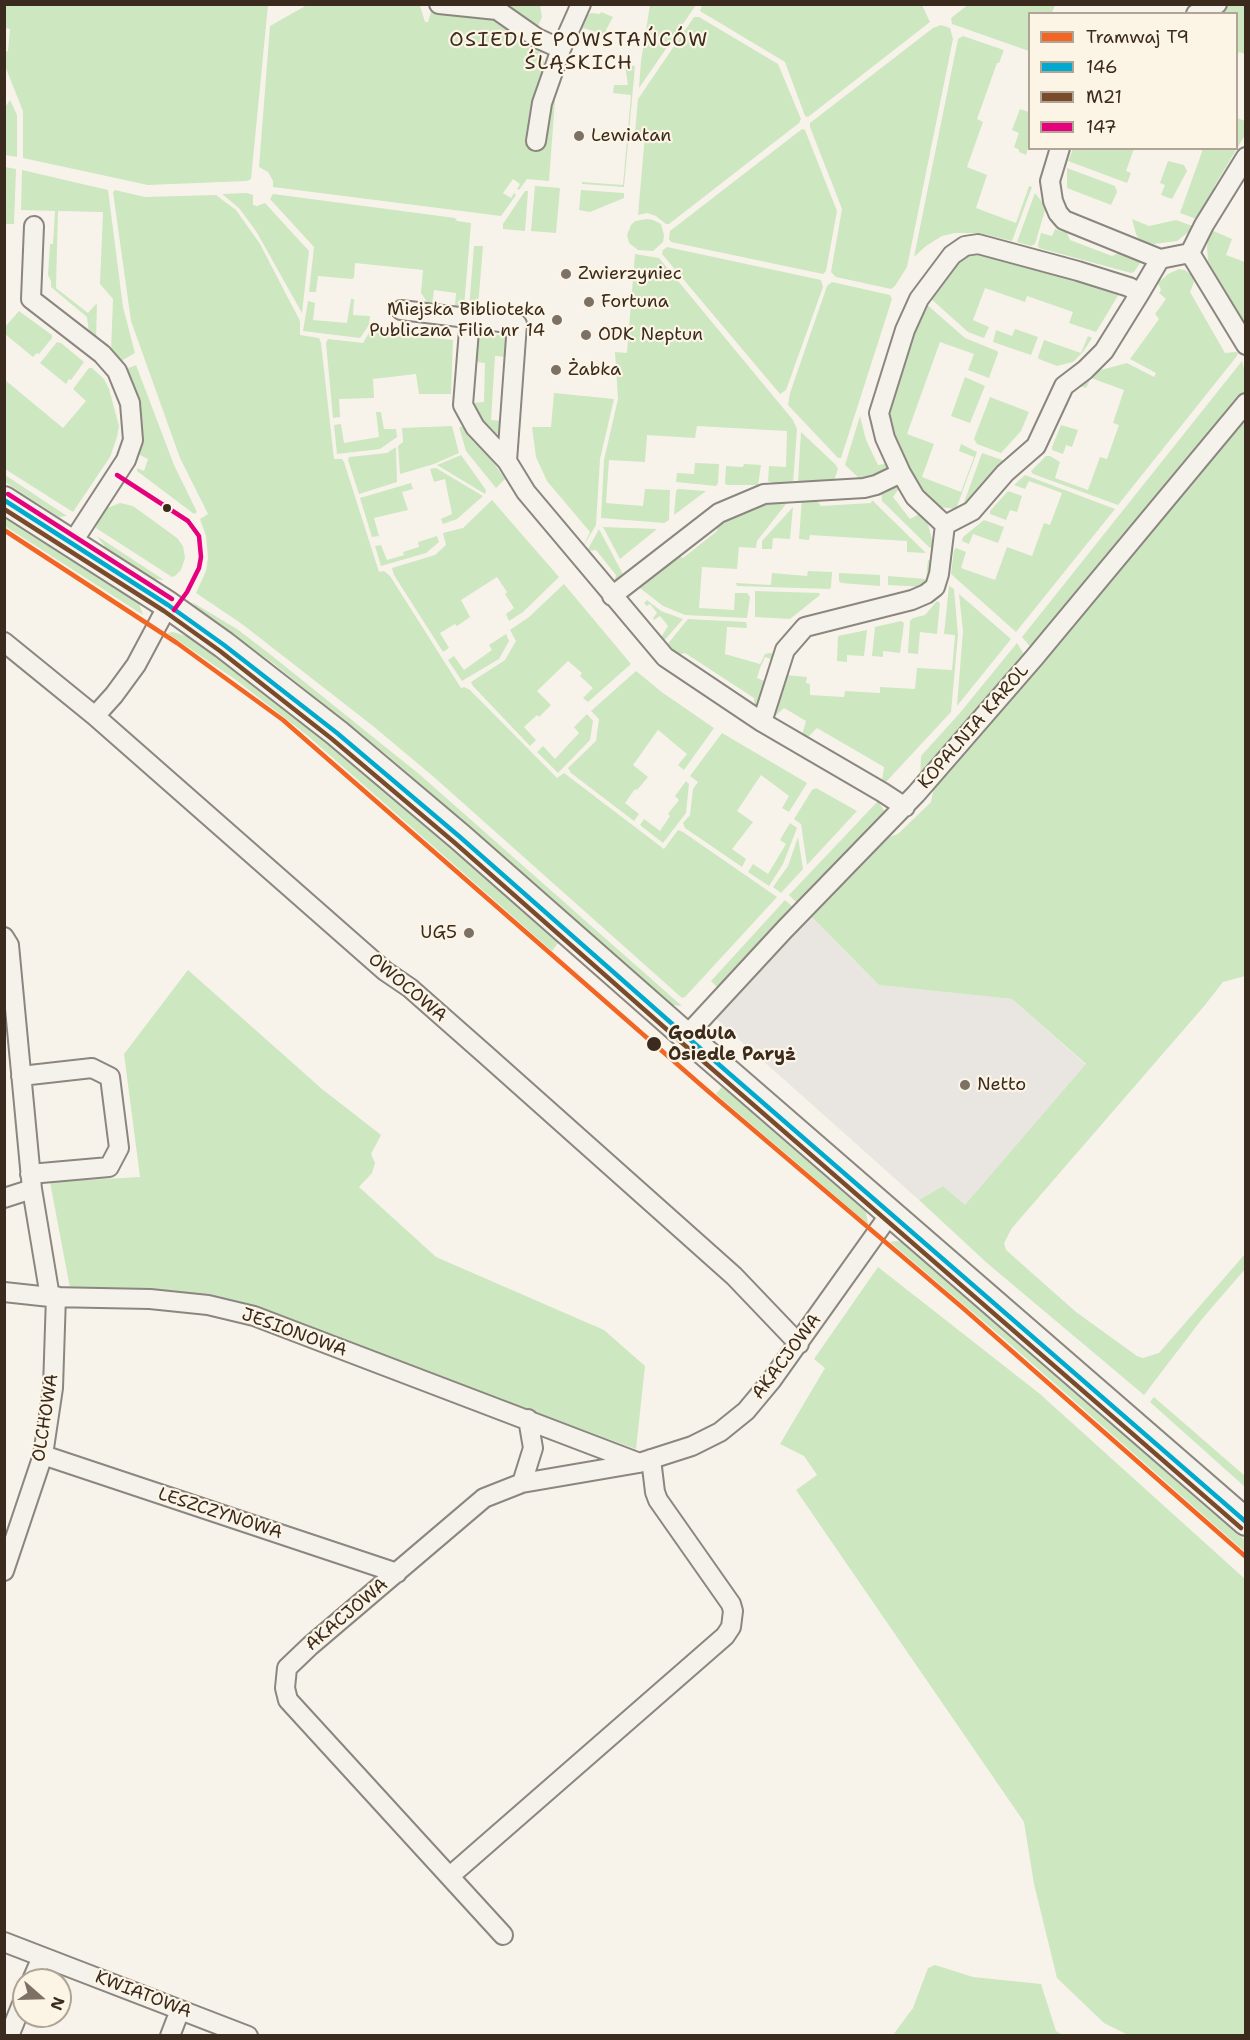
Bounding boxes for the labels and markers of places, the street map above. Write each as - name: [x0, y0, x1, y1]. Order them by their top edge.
- place label: Lewiatan: [591, 125, 671, 147]
- marker: Lewiatan: [572, 129, 586, 143]
- place label: Zwierzyniec: [578, 263, 682, 285]
- marker: Zwierzyniec: [559, 267, 573, 281]
- place label: Fortuna: [601, 291, 669, 313]
- marker: Fortuna: [582, 295, 596, 309]
- place label: Miejska Biblioteka Publiczna Filia nr 14: [369, 299, 545, 342]
- marker: Miejska Biblioteka Publiczna Filia nr 14: [550, 313, 564, 327]
- place label: ODK Neptun: [598, 324, 703, 346]
- marker: ODK Neptun: [579, 328, 593, 342]
- place label: Żabka: [568, 359, 621, 381]
- marker: Żabka: [549, 363, 563, 377]
- unlabelled marker: [161, 502, 173, 514]
- place label: UG5: [420, 922, 457, 944]
- marker: UG5: [462, 926, 476, 940]
- place label: Godula Osiedle Paryż: [668, 1023, 796, 1066]
- marker: Godula Osiedle Paryż: [645, 1035, 663, 1053]
- place label: Netto: [977, 1074, 1026, 1096]
- marker: Netto: [958, 1078, 972, 1092]

